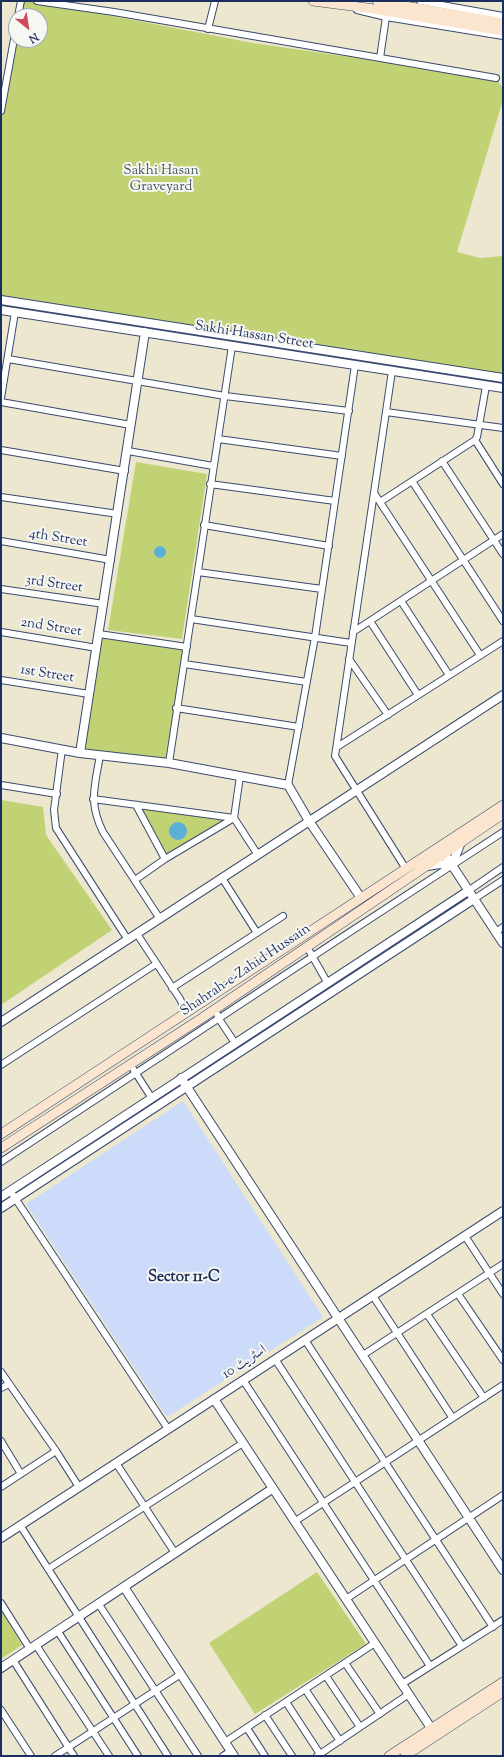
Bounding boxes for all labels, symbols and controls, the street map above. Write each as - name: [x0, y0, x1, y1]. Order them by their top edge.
- north arrow: [8, 8, 48, 48]
- text: N: [26, 28, 41, 47]
- park label: Sakhi Hasan Graveyard: [123, 164, 199, 196]
- street label: Sakhi Hassan Street: [193, 318, 315, 354]
- street label: 4th Street: [28, 526, 88, 552]
- street label: 3rd Street: [24, 573, 84, 597]
- street label: 2nd Street: [19, 615, 83, 641]
- street label: 1st Street: [19, 662, 75, 688]
- street label: Shahrah-e-Zahid Hussain: [178, 921, 314, 1021]
- district label: Sector 11-C: [148, 1269, 220, 1287]
- street label: اسٹریٹ 10: [220, 1342, 270, 1384]

